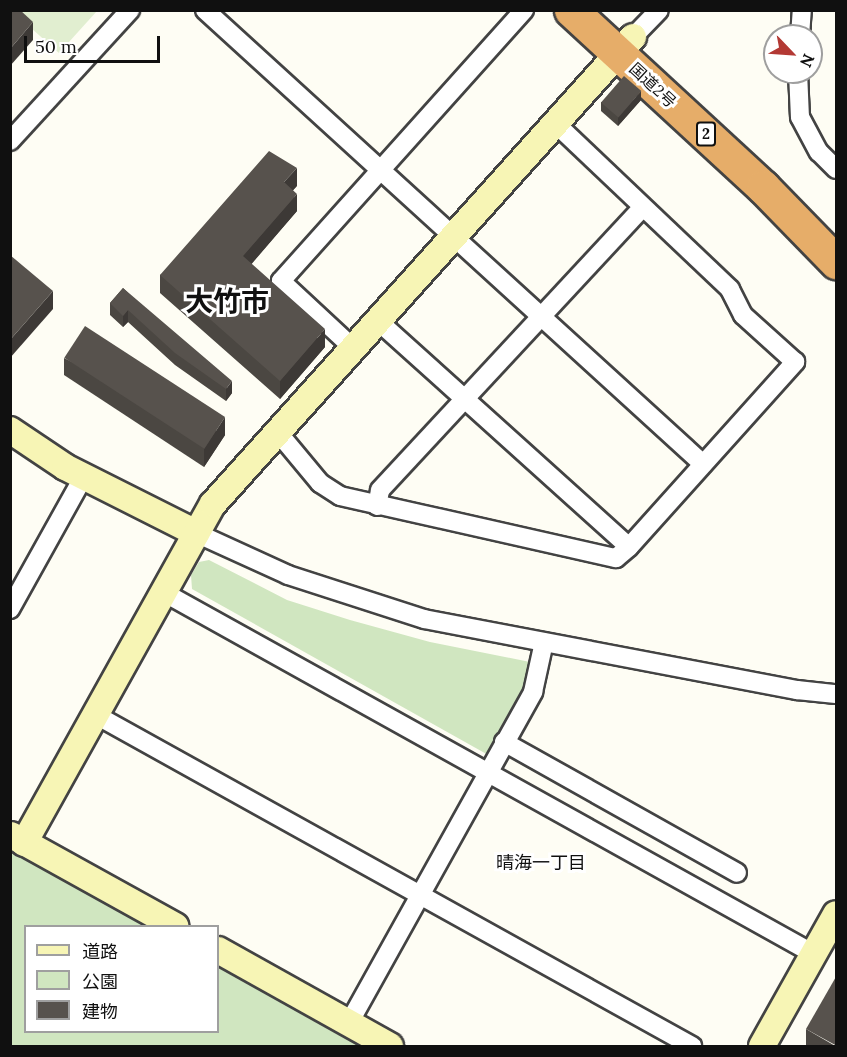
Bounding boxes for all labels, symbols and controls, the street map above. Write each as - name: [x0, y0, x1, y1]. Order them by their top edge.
- scale bar: [27, 24, 164, 62]
- north arrow: [763, 24, 823, 84]
- text: 50 m: [35, 35, 77, 58]
- text: N: [796, 51, 819, 71]
- street label: 国道2号: [626, 59, 680, 111]
- road number: 2: [696, 122, 716, 146]
- district label: 大竹市: [185, 284, 269, 318]
- district label: 晴海一丁目: [496, 852, 586, 874]
- legend: [24, 925, 219, 1033]
- text: 道路: [82, 940, 118, 963]
- text: 公園: [82, 970, 118, 993]
- text: 建物: [82, 1000, 118, 1023]

